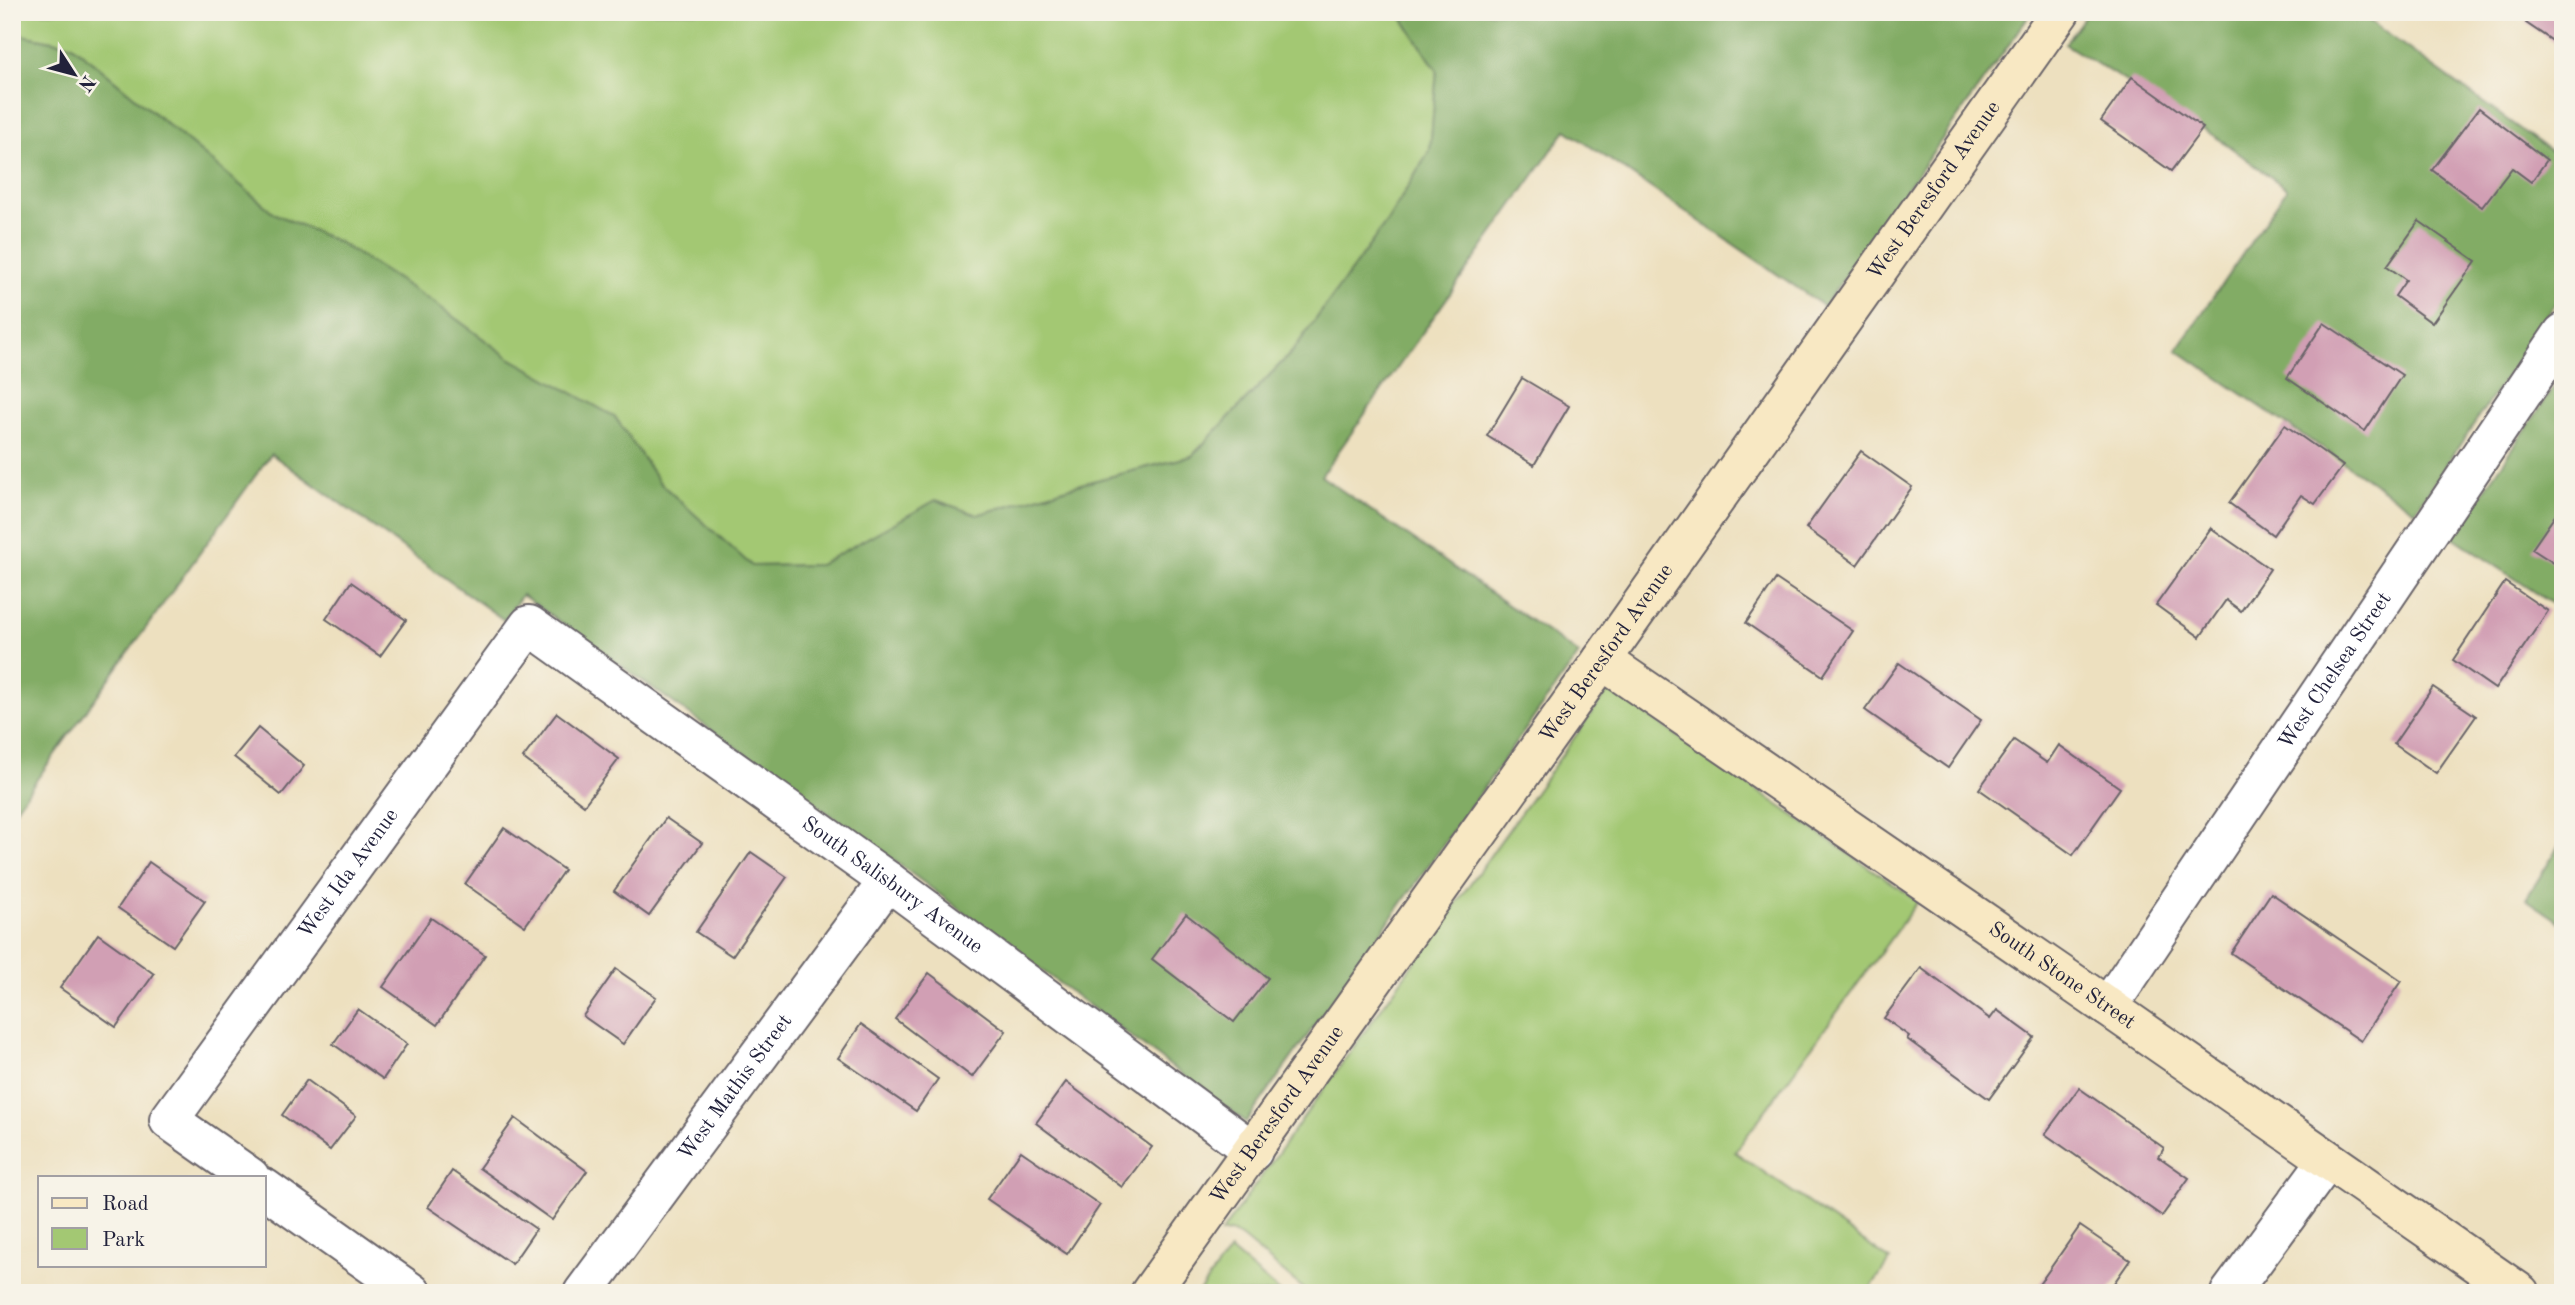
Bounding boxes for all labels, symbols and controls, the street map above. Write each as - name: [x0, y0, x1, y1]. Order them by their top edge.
- north arrow: [38, 38, 108, 108]
- text: N: [73, 71, 98, 94]
- street label: West Beresford Avenue: [1864, 97, 2004, 284]
- street label: West Beresford Avenue: [1536, 560, 1677, 746]
- street label: West Chelsea Street: [2275, 588, 2395, 753]
- street label: West Ida Avenue: [294, 805, 402, 942]
- street label: South Salisbury Avenue: [798, 813, 987, 958]
- street label: South Stone Street: [1985, 918, 2139, 1033]
- street label: West Mathis Street: [675, 1010, 796, 1164]
- street label: West Beresford Avenue: [1207, 1022, 1348, 1208]
- legend: [38, 1176, 266, 1266]
- text: Road: [102, 1194, 149, 1215]
- text: Park: [102, 1230, 145, 1251]

